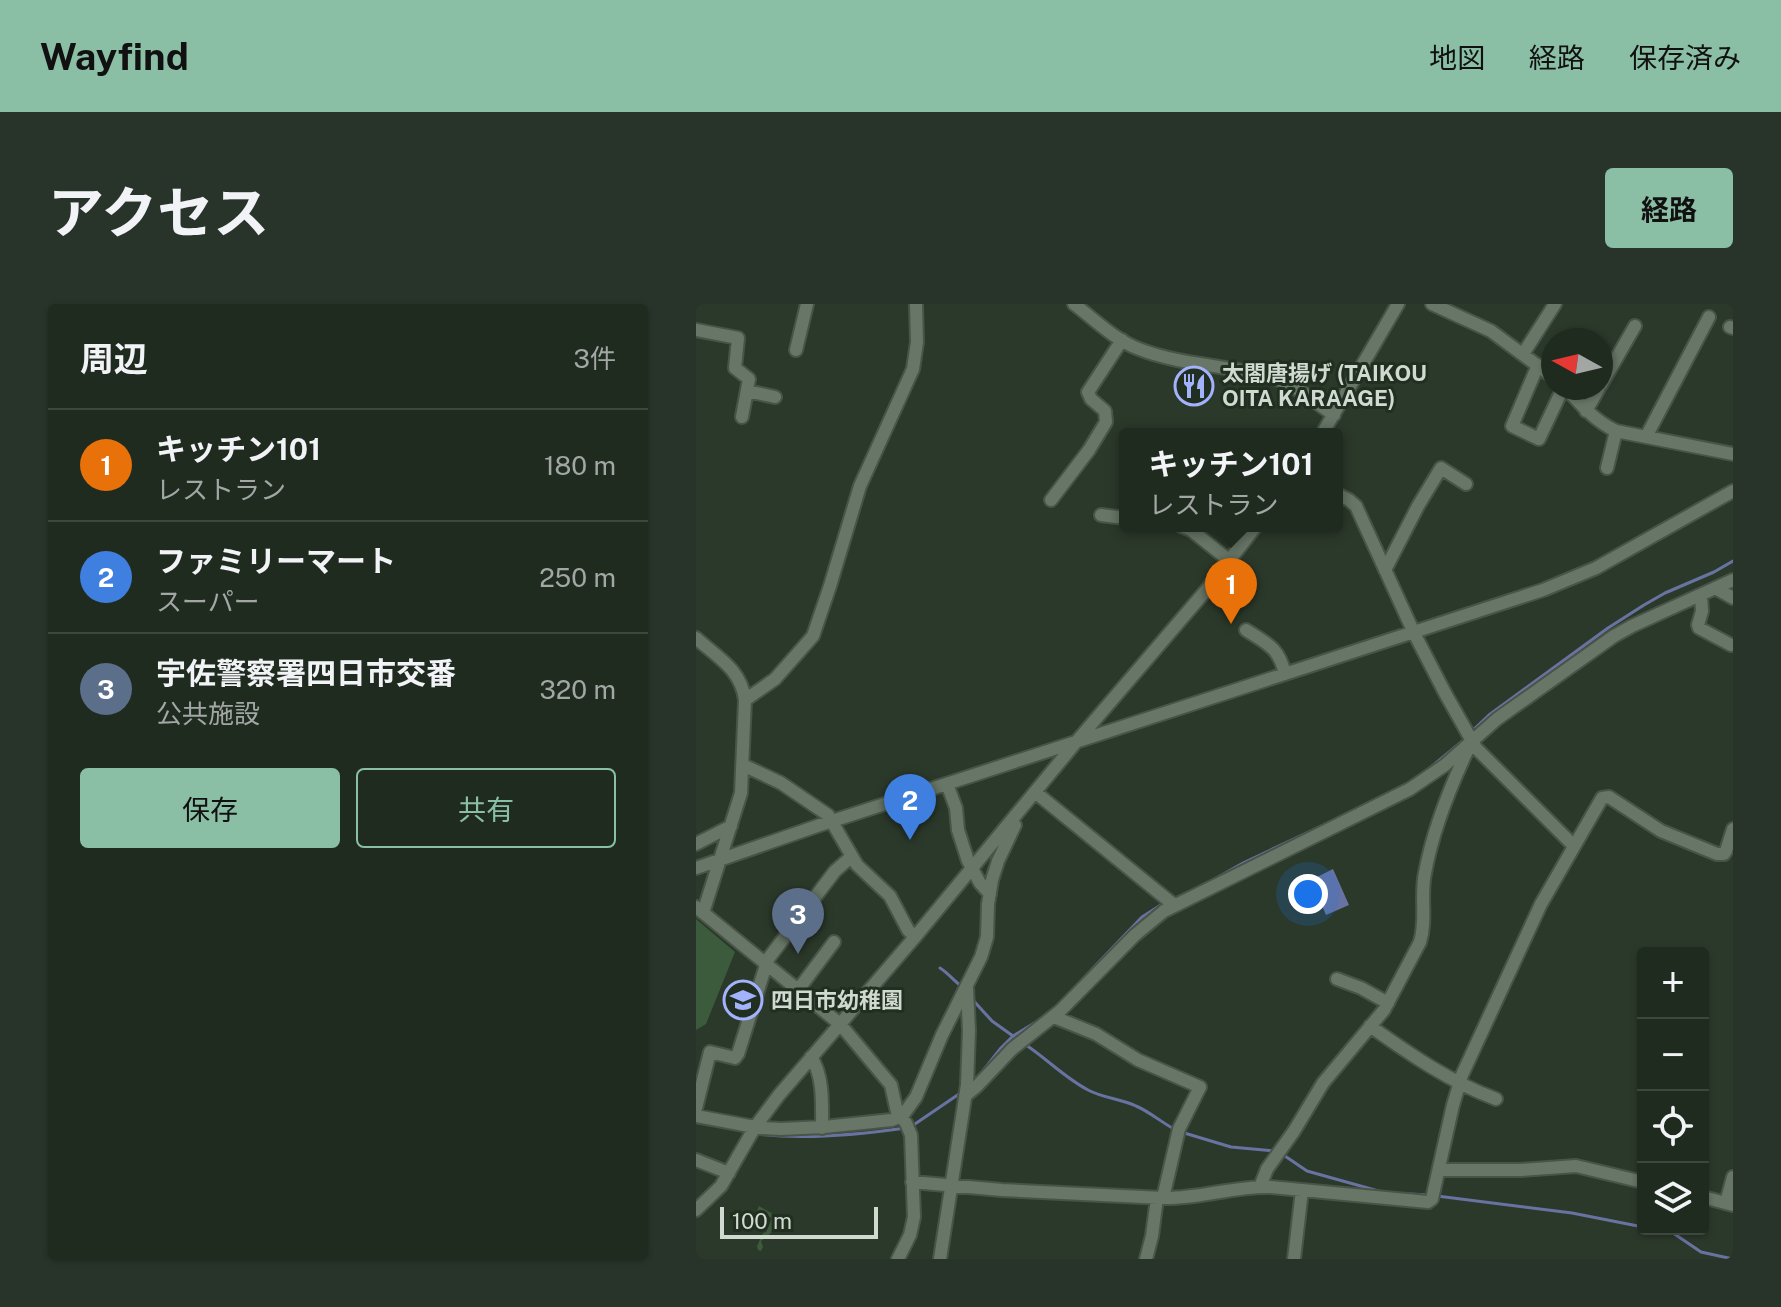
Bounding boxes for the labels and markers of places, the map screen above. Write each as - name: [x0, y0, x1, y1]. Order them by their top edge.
- place label: 太閤唐揚げ (TAIKOU OITA KARAAGE): [1222, 360, 1427, 411]
- restaurant icon: 太閤唐揚げ (TAIKOU OITA KARAAGE): [1173, 365, 1215, 407]
- pin: 1: [1205, 558, 1257, 624]
- pin: 2: [884, 774, 936, 840]
- pin: 3: [772, 888, 824, 954]
- school or university icon: 四日市幼稚園: [722, 979, 764, 1021]
- place label: 四日市幼稚園: [771, 987, 903, 1013]

